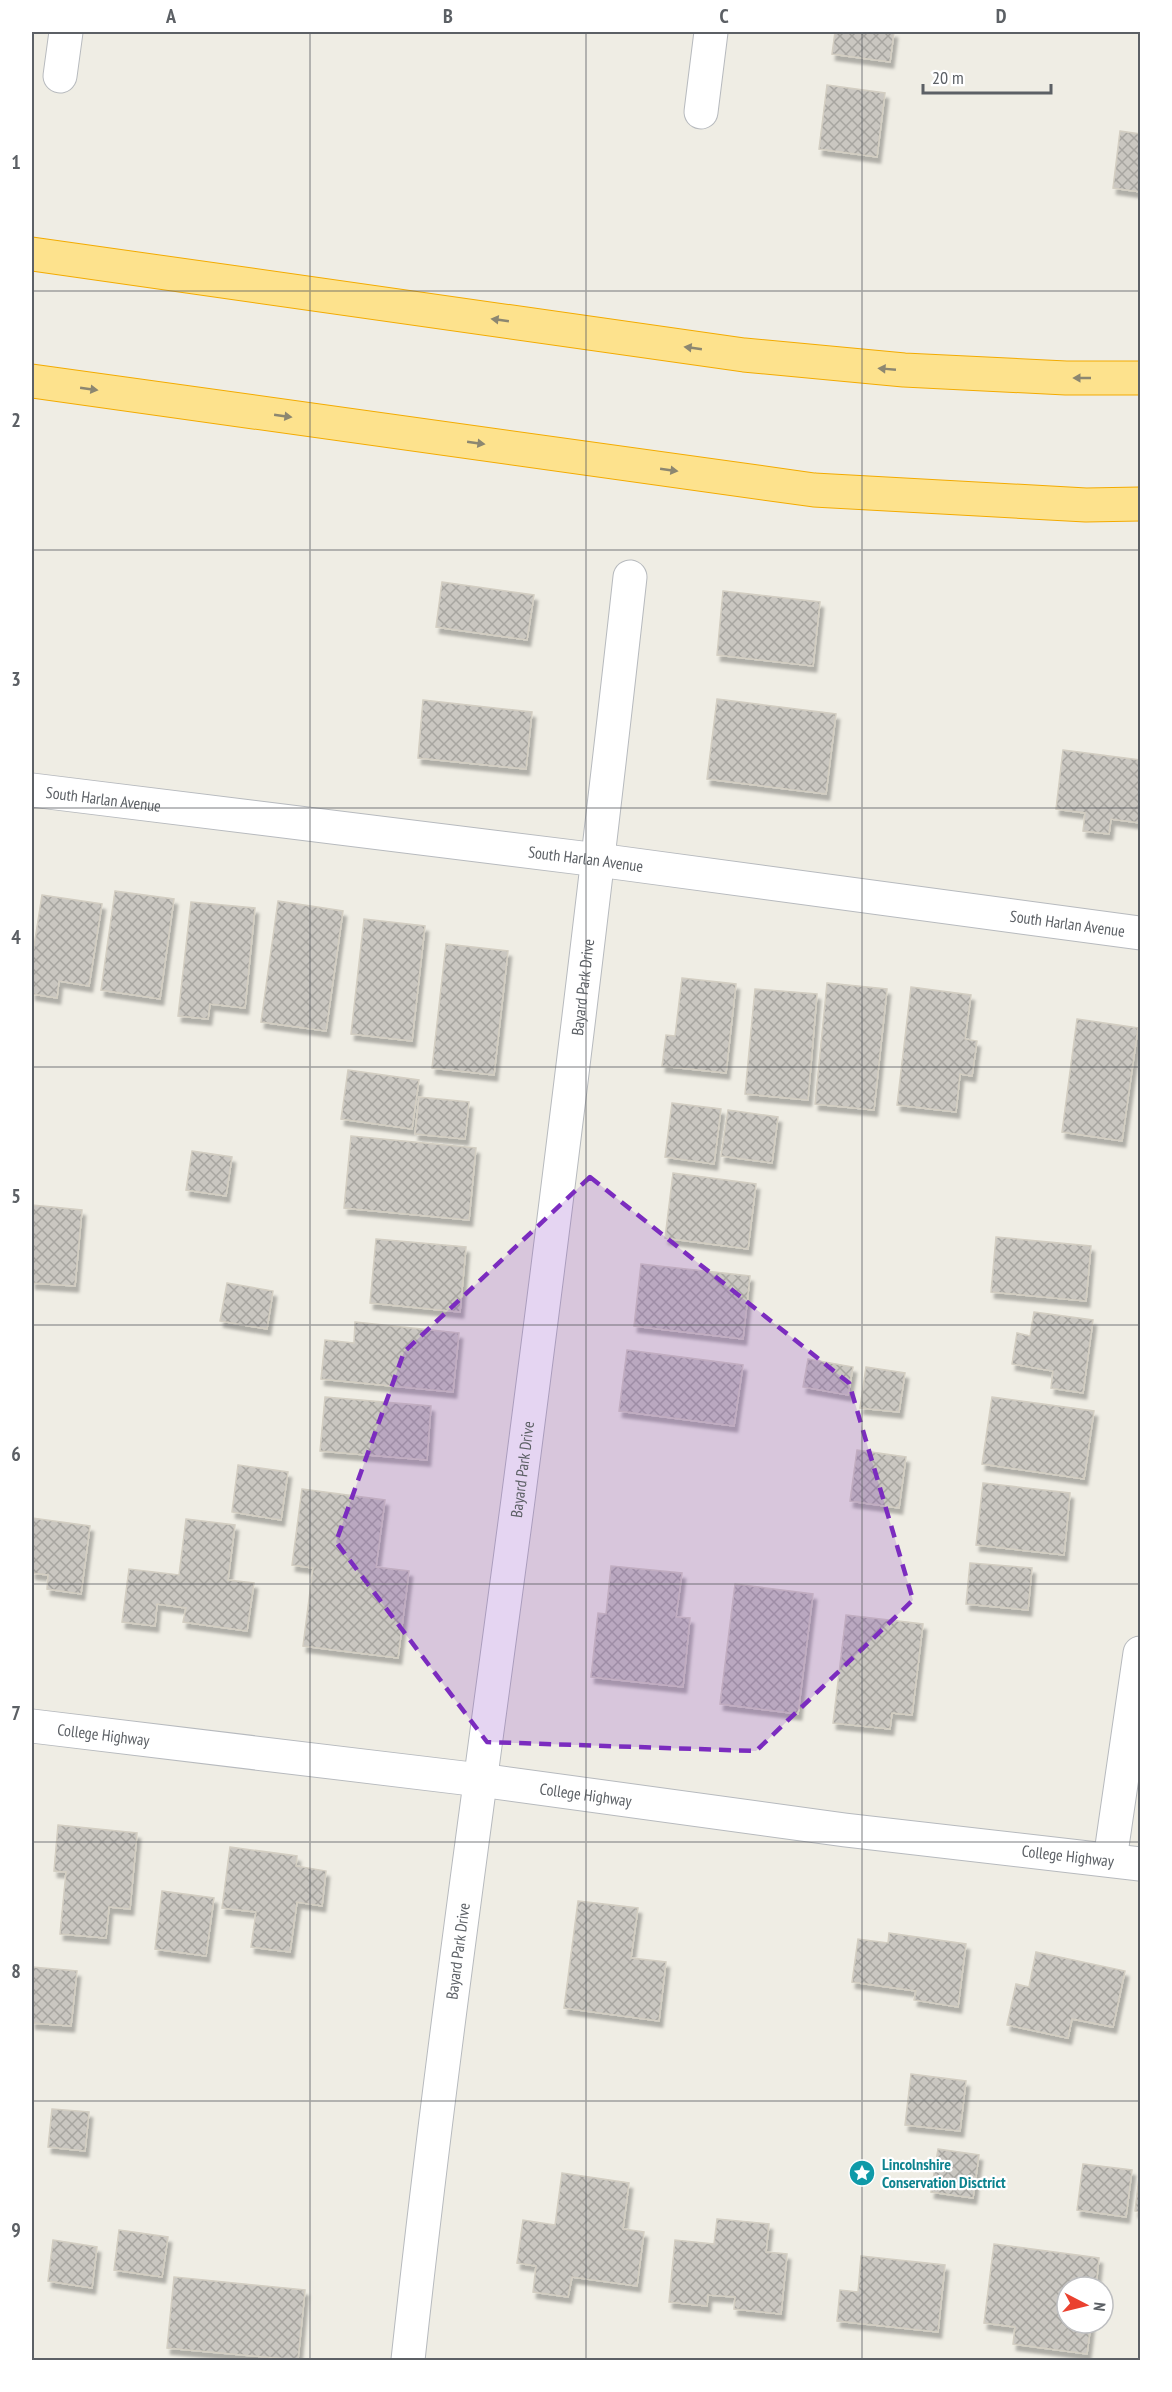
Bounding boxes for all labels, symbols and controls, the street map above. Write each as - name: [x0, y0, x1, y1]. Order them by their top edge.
- text: A: [165, 3, 177, 29]
- text: B: [443, 3, 453, 29]
- text: C: [719, 3, 729, 29]
- text: D: [996, 3, 1007, 29]
- scale bar: [923, 57, 1050, 95]
- text: 20 m: [932, 66, 964, 89]
- text: 1: [11, 149, 21, 175]
- one-way arrow: [491, 316, 510, 325]
- one-way arrow: [684, 343, 703, 352]
- one-way arrow: [878, 364, 897, 374]
- one-way arrow: [1073, 373, 1092, 383]
- one-way arrow: [80, 384, 99, 393]
- text: 2: [11, 407, 21, 433]
- one-way arrow: [273, 411, 292, 420]
- one-way arrow: [466, 438, 485, 447]
- one-way arrow: [659, 465, 678, 474]
- text: 3: [11, 666, 21, 692]
- street label: South Harlan Avenue: [45, 782, 162, 816]
- street label: South Harlan Avenue: [527, 841, 644, 876]
- street label: South Harlan Avenue: [1009, 906, 1126, 941]
- text: 4: [11, 924, 21, 950]
- street label: Bayard Park Drive: [567, 938, 598, 1036]
- text: 5: [11, 1183, 21, 1209]
- street label: Bayard Park Drive: [506, 1420, 538, 1519]
- text: 6: [11, 1441, 21, 1467]
- text: 7: [11, 1700, 21, 1726]
- street label: College Highway: [56, 1719, 151, 1750]
- street label: College Highway: [539, 1778, 633, 1811]
- street label: College Highway: [1021, 1840, 1115, 1871]
- street label: Bayard Park Drive: [441, 1902, 474, 2000]
- text: 8: [11, 1958, 21, 1984]
- place label: Lincolnshire Conservation Disctrict: [882, 2154, 1006, 2192]
- place icon: Lincolnshire Conservation Disctrict: [847, 2158, 877, 2188]
- text: 9: [11, 2217, 21, 2243]
- north arrow: [1055, 2275, 1115, 2335]
- text: N: [1089, 2301, 1110, 2312]

